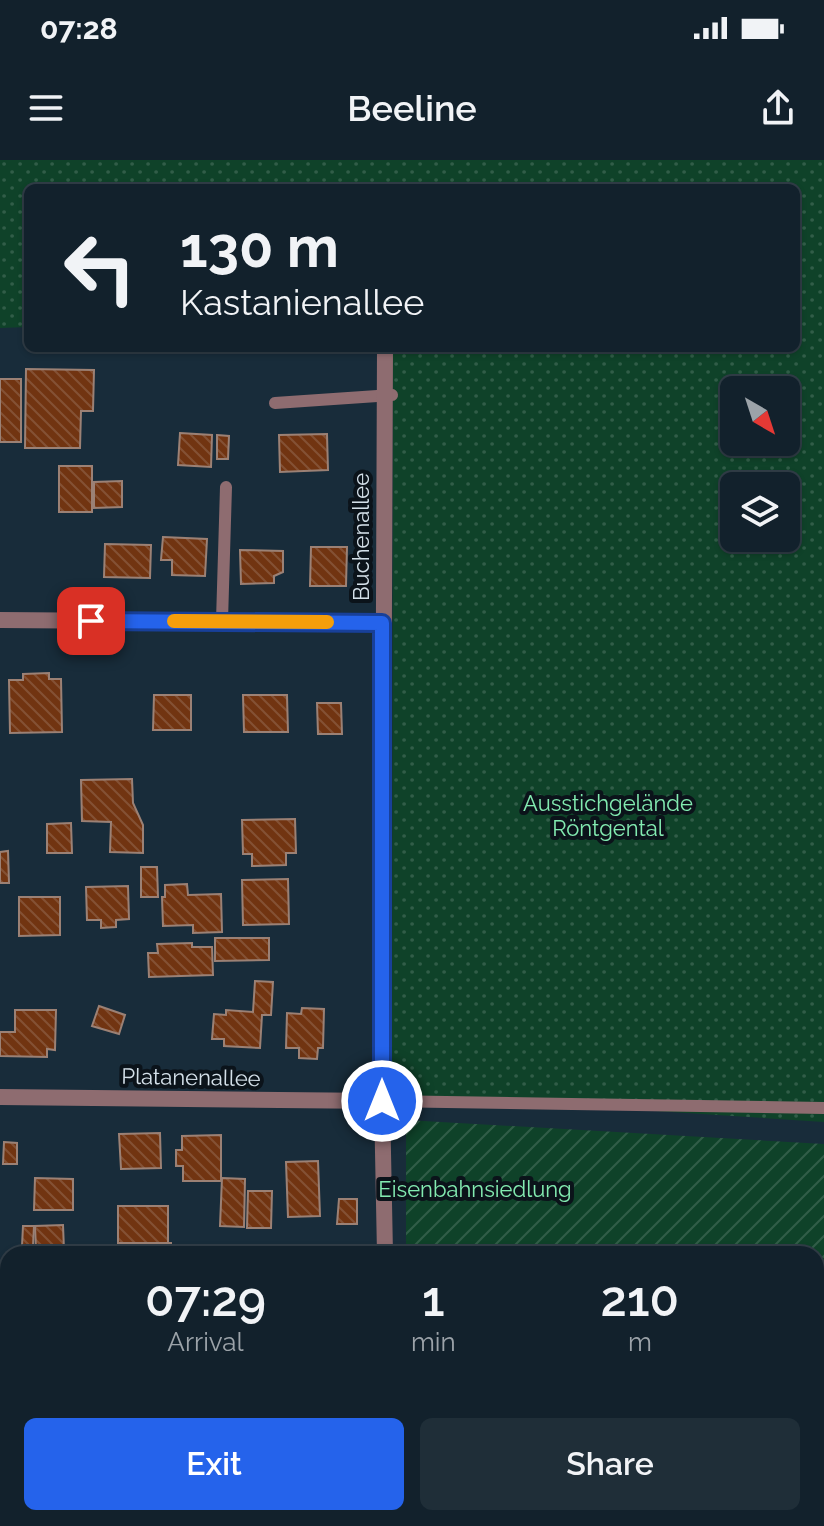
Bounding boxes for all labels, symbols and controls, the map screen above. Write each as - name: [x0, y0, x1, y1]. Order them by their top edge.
- text: 07:28: [40, 11, 118, 46]
- icon: menu: [24, 86, 68, 130]
- icon: share: [756, 86, 800, 130]
- text: Beeline: [347, 87, 477, 129]
- text: 130 m: [180, 214, 339, 280]
- icon: left: [48, 216, 152, 320]
- text: Kastanienallee: [180, 281, 424, 323]
- north arrow: [720, 376, 800, 456]
- map controls: [720, 376, 800, 552]
- button: layers: [720, 472, 800, 552]
- street label: Buchenallee: [348, 473, 374, 601]
- pin: [57, 587, 125, 655]
- icon: arrive: [69, 599, 113, 643]
- park label: Ausstichgelände Röntgental: [523, 790, 693, 841]
- position arrow: [340, 1059, 424, 1143]
- street label: Platanenallee: [121, 1063, 261, 1091]
- park label: Eisenbahnsiedlung: [378, 1176, 572, 1202]
- text: 07:29: [145, 1271, 266, 1327]
- text: 1: [422, 1271, 445, 1327]
- text: 210: [601, 1271, 679, 1327]
- text: Arrival: [167, 1327, 244, 1357]
- text: min: [411, 1327, 456, 1357]
- text: m: [628, 1327, 652, 1357]
- button: Exit: [24, 1418, 404, 1510]
- button: Share: [420, 1418, 800, 1510]

